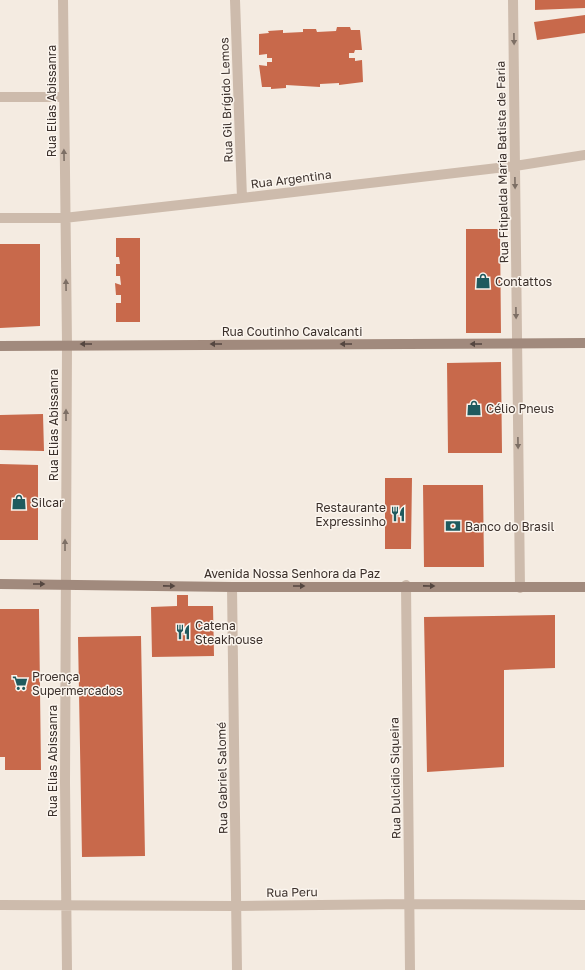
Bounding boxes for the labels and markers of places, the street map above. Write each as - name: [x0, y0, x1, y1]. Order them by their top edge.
- shop icon: Contattos: [474, 272, 492, 290]
- place label: Contattos: [495, 274, 552, 289]
- shop icon: Célio Pneus: [465, 399, 483, 417]
- place label: Célio Pneus: [486, 401, 554, 416]
- shop icon: Silcar: [10, 493, 28, 511]
- place label: Silcar: [31, 495, 64, 510]
- place label: Restaurante Expressinho: [315, 500, 386, 529]
- restaurant icon: Restaurante Expressinho: [389, 505, 407, 523]
- bank icon: Banco do Brasil: [444, 517, 462, 535]
- place label: Banco do Brasil: [465, 519, 554, 534]
- place label: Catena Steakhouse: [195, 618, 263, 647]
- restaurant icon: Catena Steakhouse: [174, 623, 192, 641]
- place label: Proença Supermercados: [32, 669, 122, 698]
- supermarket icon: Proença Supermercados: [11, 674, 29, 692]

